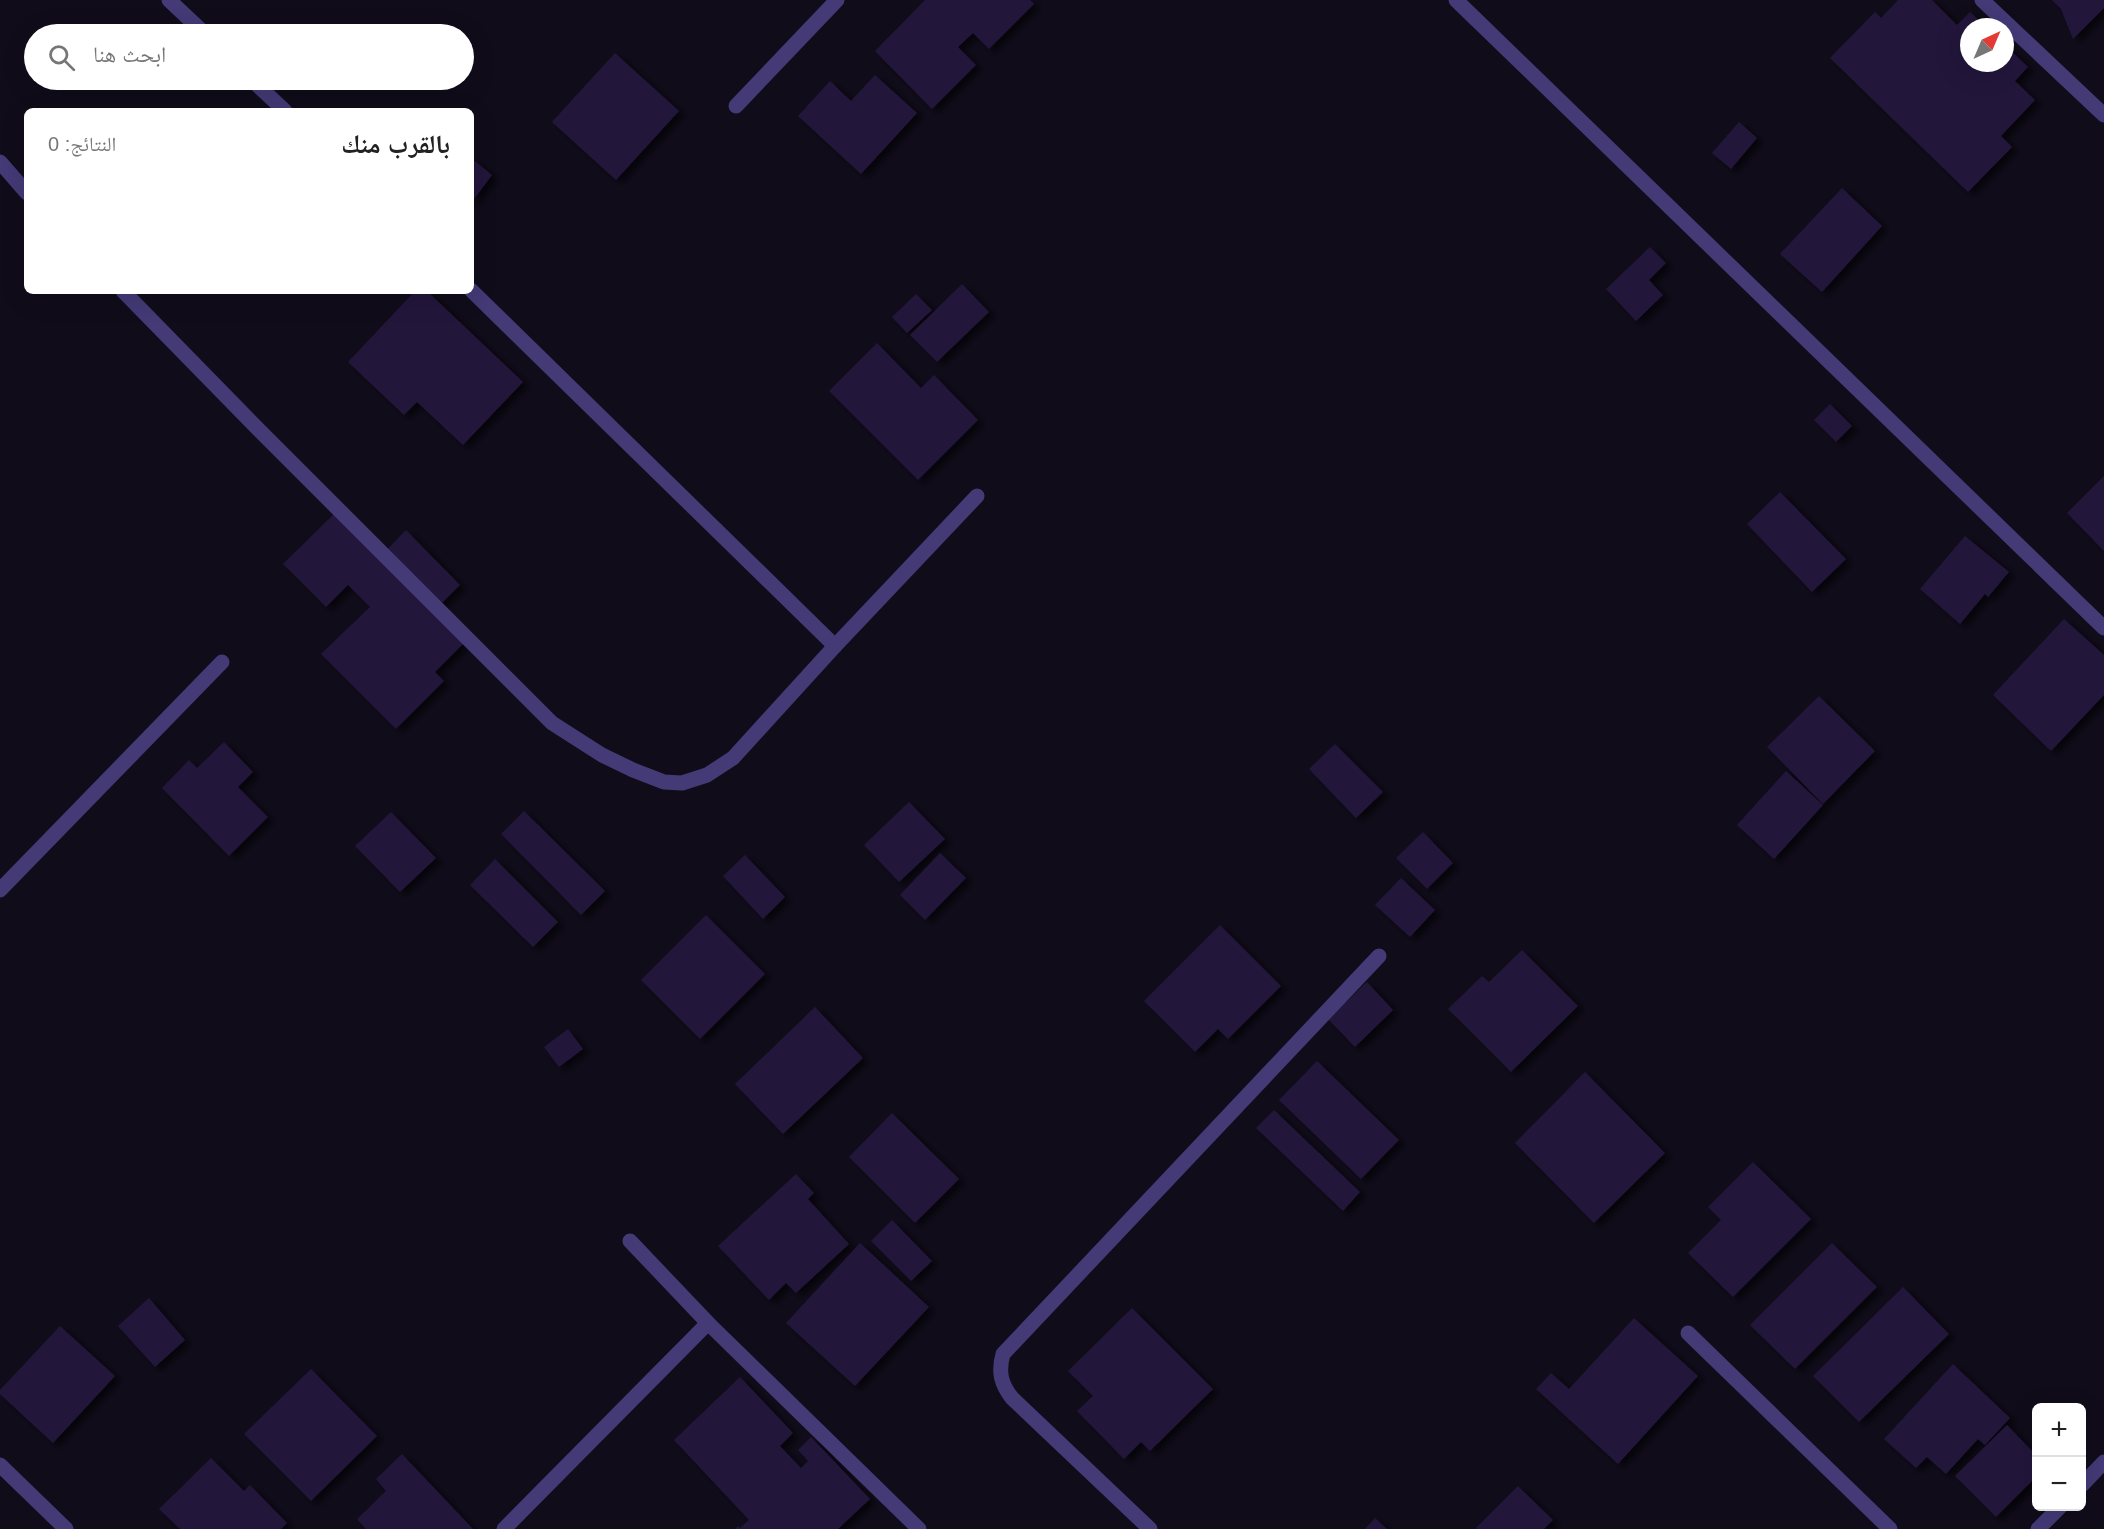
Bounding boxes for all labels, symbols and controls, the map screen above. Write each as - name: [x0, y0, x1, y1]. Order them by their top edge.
- north arrow: [1960, 18, 2014, 72]
- search box: [24, 24, 474, 90]
- icon: search: [45, 41, 78, 74]
- text: ابحث هنا: [93, 42, 166, 67]
- text: بالقرب منك: [341, 129, 450, 159]
- text: النتائج: 0: [48, 133, 116, 155]
- map controls: [2032, 1403, 2086, 1511]
- button: +: [2032, 1403, 2086, 1457]
- button: −: [2032, 1457, 2086, 1511]

